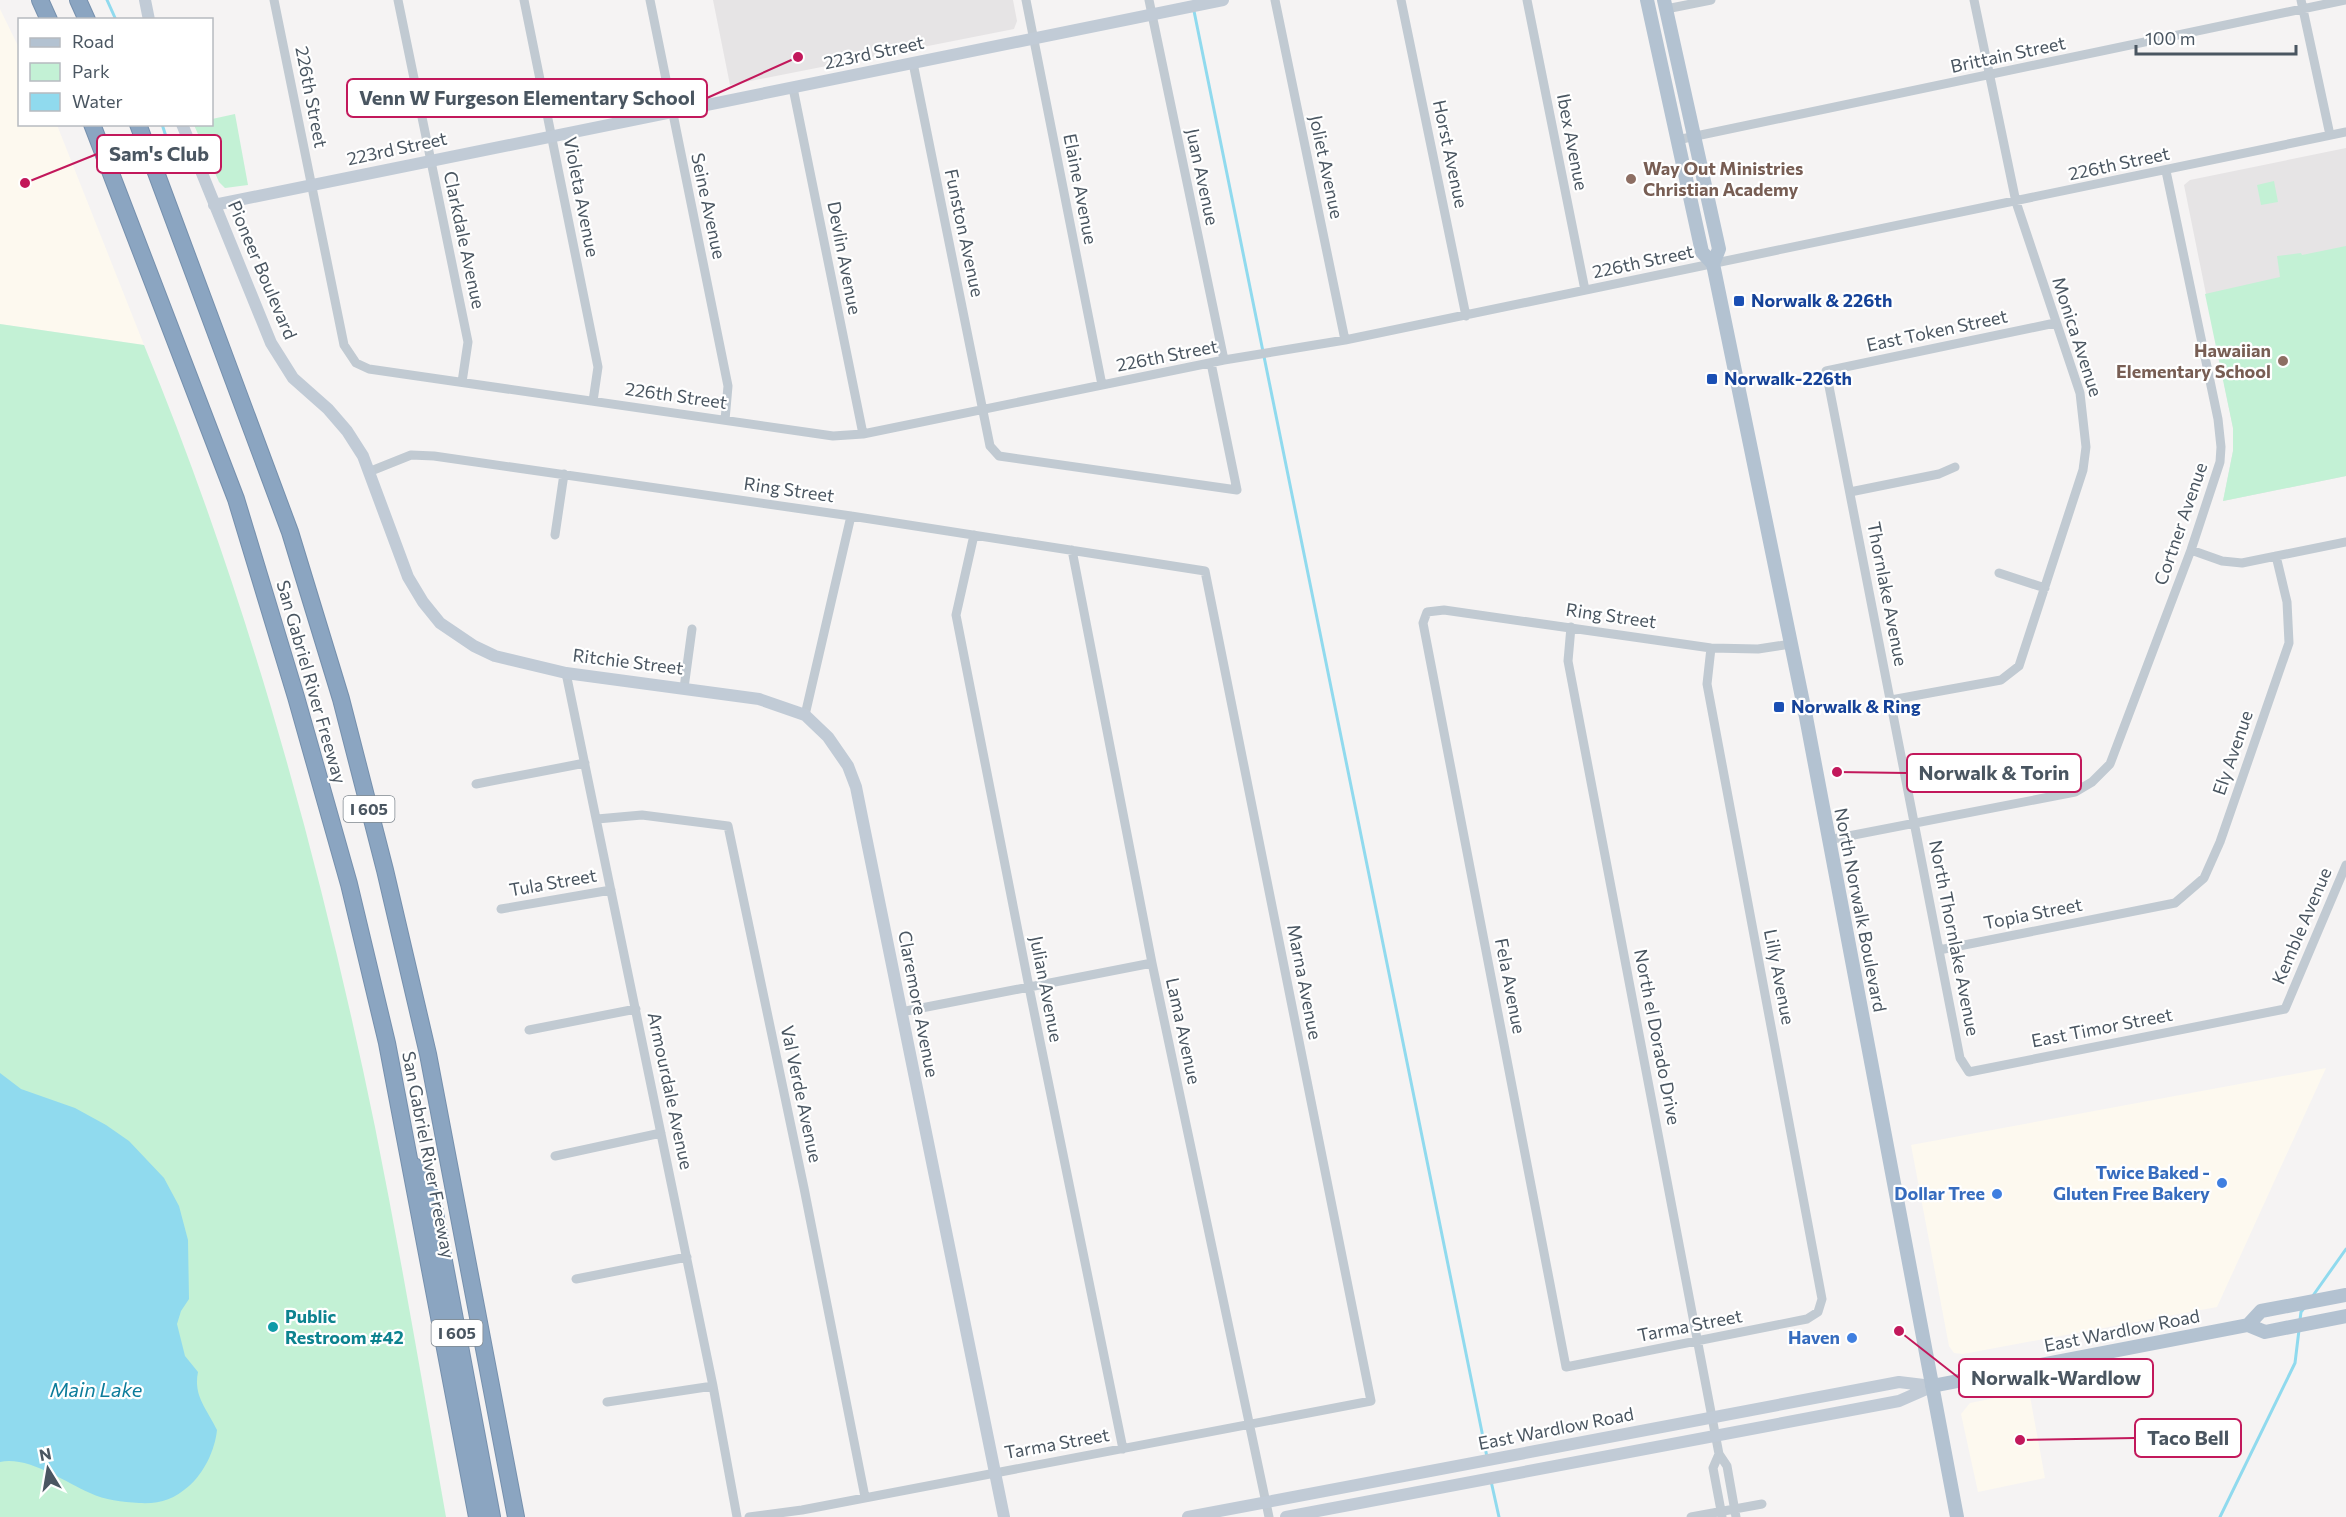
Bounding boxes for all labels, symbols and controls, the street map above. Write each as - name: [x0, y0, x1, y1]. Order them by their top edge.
- legend: [18, 18, 213, 126]
- scale bar: [2136, 18, 2296, 56]
- text: 100 m: [2145, 27, 2195, 49]
- text: Road: [72, 30, 114, 52]
- street label: 223rd Street: [822, 31, 926, 73]
- street label: Brittain Street: [1948, 31, 2067, 77]
- street label: 226th Street: [291, 44, 333, 149]
- text: Park: [72, 60, 110, 82]
- callout: Venn W Furgeson Elementary School: [347, 79, 707, 117]
- text: Venn W Furgeson Elementary School: [359, 85, 695, 109]
- text: Water: [72, 90, 123, 112]
- street label: Ibex Avenue: [1553, 92, 1593, 192]
- street label: Horst Avenue: [1429, 98, 1473, 210]
- street label: Joliet Avenue: [1305, 113, 1349, 221]
- street label: Juan Avenue: [1182, 126, 1224, 227]
- street label: 223rd Street: [345, 127, 449, 169]
- street label: Elaine Avenue: [1059, 131, 1103, 246]
- callout: Sam's Club: [97, 135, 221, 173]
- street label: Violeta Avenue: [560, 135, 604, 259]
- text: Sam's Club: [109, 141, 209, 165]
- street label: 226th Street: [2066, 142, 2171, 184]
- street label: Seine Avenue: [687, 151, 731, 261]
- place label: Way Out Ministries Christian Academy: [1643, 157, 1803, 200]
- street label: Funston Avenue: [941, 167, 989, 299]
- street label: Clarkdale Avenue: [440, 169, 490, 311]
- marker: Way Out Ministries Christian Academy: [1624, 172, 1638, 186]
- street label: Pioneer Boulevard: [224, 197, 302, 342]
- street label: Devlin Avenue: [823, 199, 867, 316]
- street label: 226th Street: [1590, 240, 1695, 282]
- street label: Monica Avenue: [2048, 274, 2108, 399]
- place label: Norwalk & 226th: [1751, 289, 1892, 311]
- marker: Norwalk & 226th: [1732, 294, 1746, 308]
- street label: East Token Street: [1864, 304, 2009, 356]
- street label: 226th Street: [1114, 334, 1219, 376]
- place label: Hawaiian Elementary School: [2116, 339, 2271, 382]
- marker: Hawaiian Elementary School: [2276, 354, 2290, 368]
- place label: Norwalk-226th: [1724, 367, 1852, 389]
- marker: Norwalk-226th: [1705, 372, 1719, 386]
- street label: 226th Street: [624, 377, 729, 413]
- street label: Cortner Avenue: [2149, 460, 2211, 588]
- street label: Ring Street: [743, 472, 836, 506]
- street label: Thornlake Avenue: [1863, 520, 1913, 668]
- street label: San Gabriel River Freeway: [272, 578, 352, 786]
- street label: Ring Street: [1565, 598, 1658, 632]
- street label: Ritchie Street: [571, 643, 685, 679]
- place label: Norwalk & Ring: [1791, 695, 1921, 717]
- marker: Norwalk & Ring: [1772, 700, 1786, 714]
- street label: Ely Avenue: [2207, 707, 2257, 798]
- callout: Norwalk & Torin: [1907, 754, 2081, 792]
- text: Norwalk & Torin: [1919, 760, 2069, 784]
- road number: I 605: [344, 796, 394, 822]
- street label: North Norwalk Boulevard: [1830, 806, 1892, 1014]
- street label: North Thornlake Avenue: [1925, 838, 1985, 1038]
- street label: Tula Street: [507, 864, 598, 901]
- street label: Kemble Avenue: [2267, 864, 2336, 987]
- street label: Topia Street: [1982, 893, 2084, 933]
- street label: Marna Avenue: [1283, 922, 1327, 1041]
- street label: Lilly Avenue: [1760, 927, 1800, 1026]
- street label: Claremore Avenue: [894, 929, 944, 1079]
- street label: Julian Avenue: [1026, 934, 1068, 1044]
- street label: Fela Avenue: [1491, 936, 1531, 1035]
- street label: North el Dorado Drive: [1630, 947, 1686, 1127]
- street label: Lama Avenue: [1162, 976, 1206, 1086]
- street label: East Timor Street: [2029, 1003, 2174, 1051]
- street label: Armourdale Avenue: [644, 1010, 698, 1171]
- street label: Val Verde Avenue: [777, 1023, 827, 1164]
- street label: San Gabriel River Freeway: [398, 1049, 460, 1260]
- place label: Twice Baked - Gluten Free Bakery: [2053, 1161, 2210, 1204]
- marker: Twice Baked - Gluten Free Bakery: [2215, 1176, 2229, 1190]
- place label: Dollar Tree: [1894, 1182, 1985, 1204]
- marker: Dollar Tree: [1990, 1187, 2004, 1201]
- street label: Tarma Street: [1636, 1304, 1744, 1346]
- street label: East Wardlow Road: [2042, 1304, 2201, 1356]
- place label: Public Restroom #42: [285, 1305, 404, 1348]
- marker: Public Restroom #42: [266, 1320, 280, 1334]
- road number: I 605: [432, 1320, 482, 1346]
- place label: Haven: [1788, 1326, 1840, 1348]
- marker: Haven: [1845, 1331, 1859, 1345]
- callout: Norwalk-Wardlow: [1959, 1359, 2153, 1397]
- text: Norwalk-Wardlow: [1971, 1365, 2141, 1389]
- water label: Main Lake: [50, 1377, 143, 1401]
- street label: East Wardlow Road: [1476, 1402, 1635, 1454]
- callout: Taco Bell: [2135, 1419, 2241, 1457]
- street label: Tarma Street: [1003, 1423, 1111, 1463]
- text: Taco Bell: [2147, 1425, 2229, 1449]
- north arrow: [18, 1439, 78, 1499]
- text: N: [37, 1443, 53, 1464]

